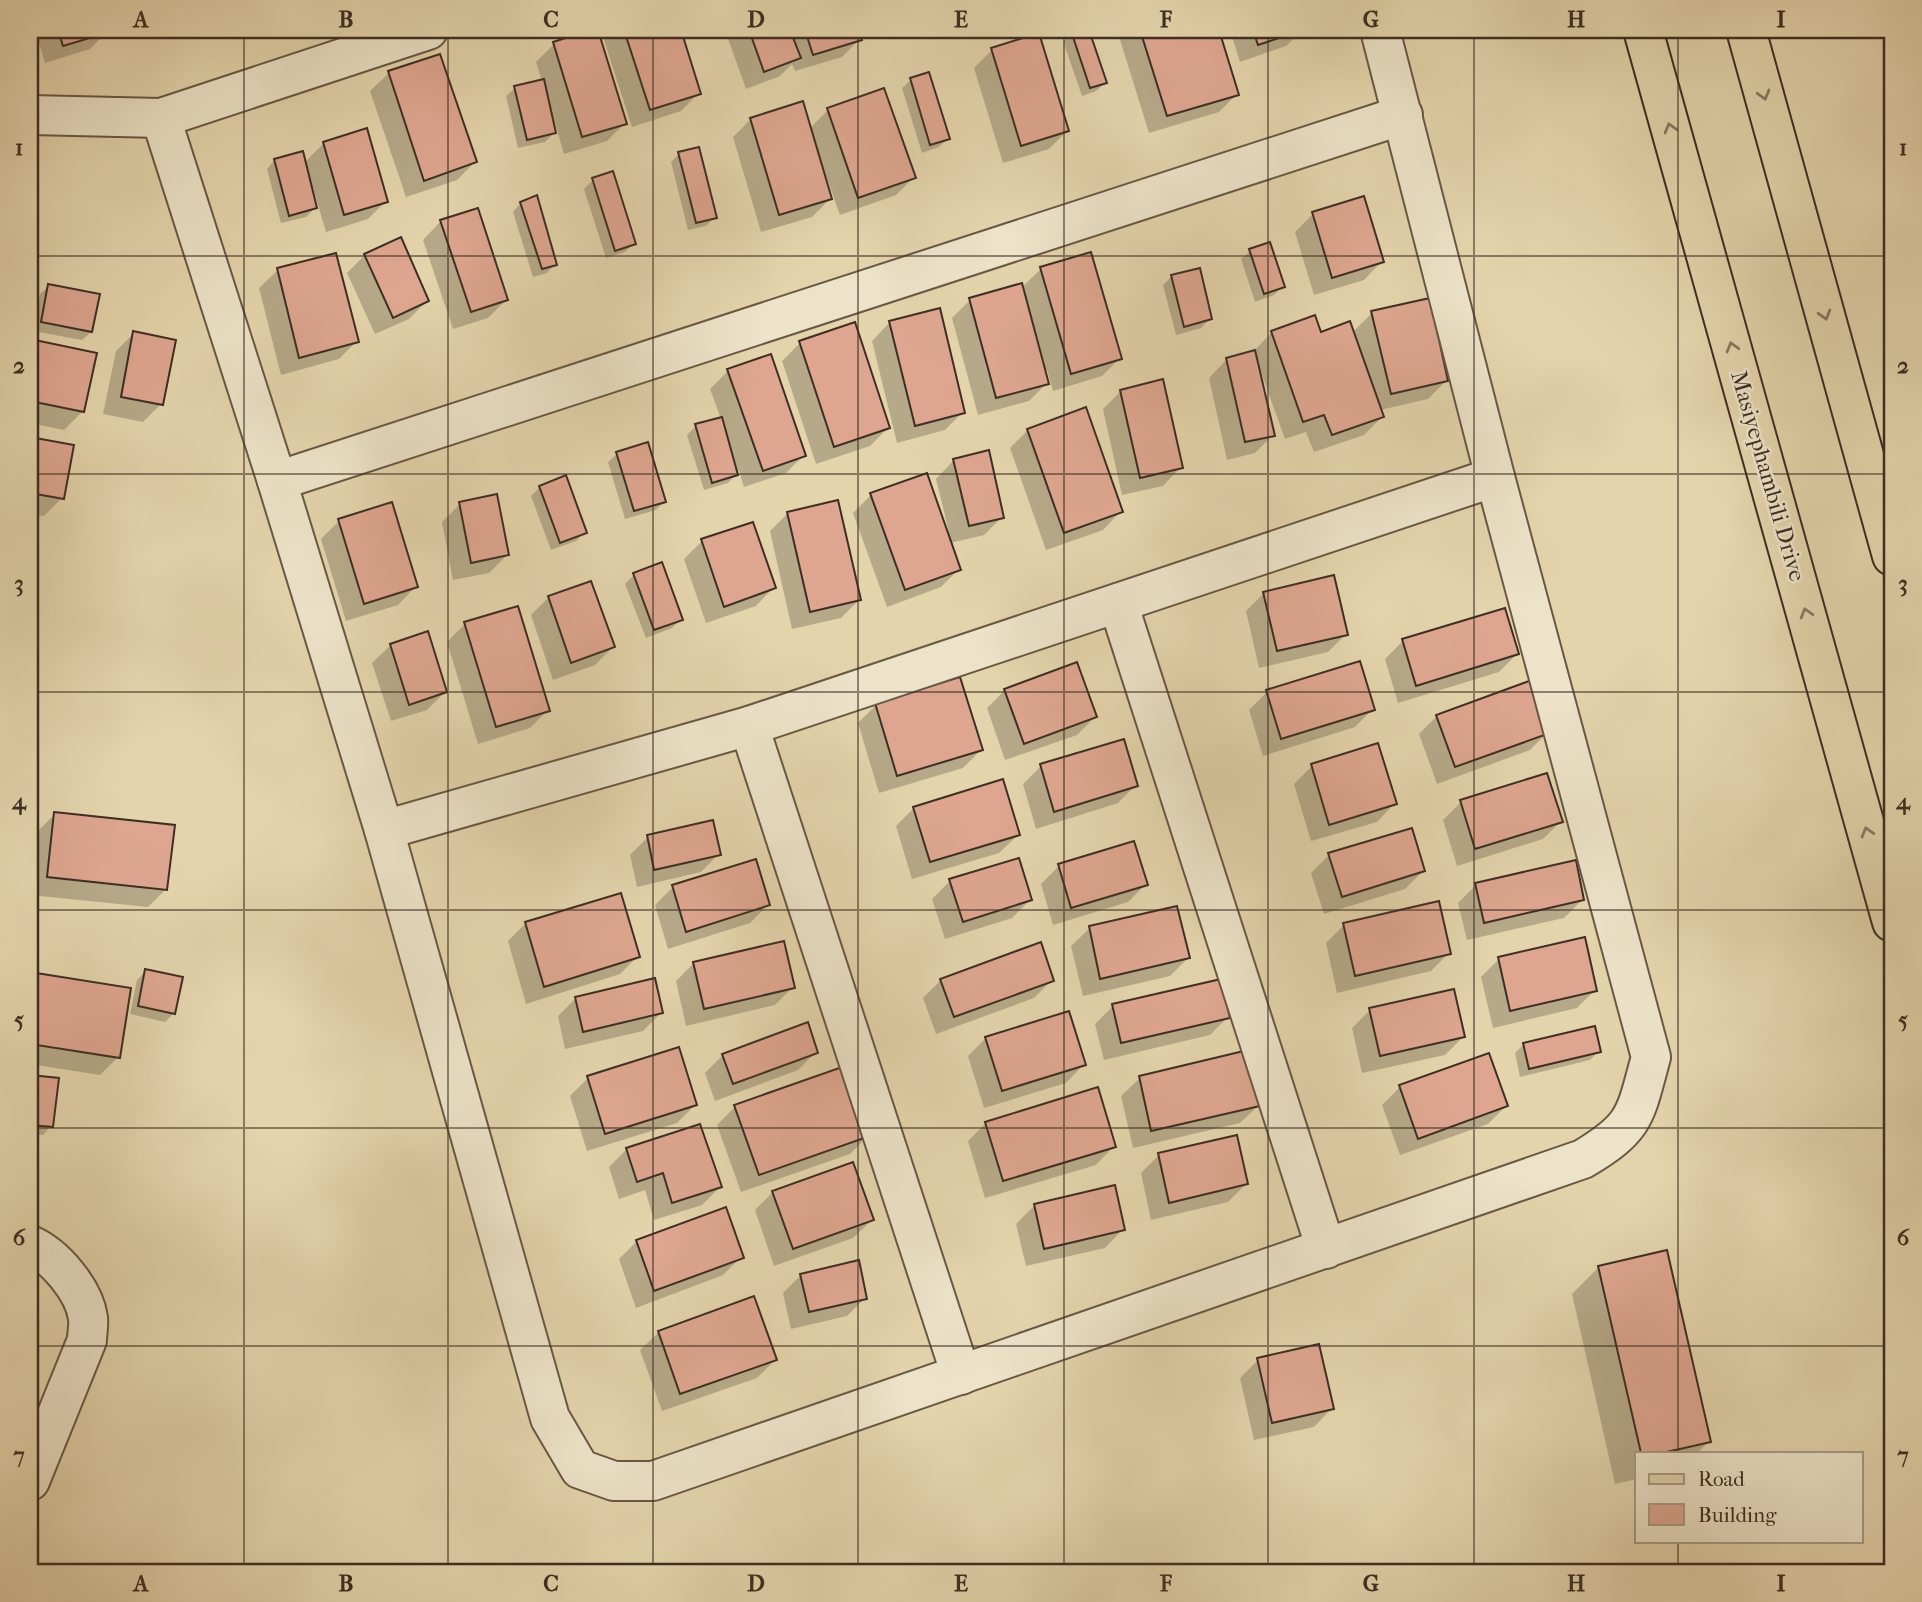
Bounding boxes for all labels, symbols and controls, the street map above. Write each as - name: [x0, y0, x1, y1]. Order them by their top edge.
- text: A: [132, 6, 150, 33]
- text: B: [339, 6, 354, 33]
- text: C: [543, 6, 559, 33]
- text: D: [747, 6, 765, 33]
- text: E: [954, 6, 968, 33]
- text: F: [1159, 6, 1173, 33]
- text: G: [1363, 6, 1379, 33]
- text: H: [1567, 6, 1585, 33]
- text: I: [1777, 6, 1786, 33]
- one-way arrow: [1756, 89, 1770, 101]
- one-way arrow: [1664, 122, 1679, 134]
- text: 1: [15, 134, 23, 161]
- text: 1: [1899, 134, 1907, 161]
- one-way arrow: [1817, 308, 1831, 320]
- one-way arrow: [1725, 341, 1740, 353]
- text: 2: [13, 352, 25, 379]
- text: 2: [1897, 352, 1909, 379]
- street label: Masiyephambili Drive: [1725, 368, 1811, 584]
- text: 3: [14, 570, 24, 597]
- text: 3: [1898, 570, 1908, 597]
- one-way arrow: [1800, 607, 1814, 619]
- text: 4: [11, 788, 27, 815]
- text: 4: [1895, 788, 1911, 815]
- one-way arrow: [1861, 826, 1876, 838]
- text: 5: [14, 1006, 24, 1033]
- text: 5: [1898, 1006, 1908, 1033]
- text: 6: [13, 1224, 26, 1251]
- text: 6: [1897, 1224, 1910, 1251]
- text: 7: [12, 1442, 25, 1469]
- text: 7: [1896, 1442, 1909, 1469]
- legend: [1635, 1452, 1862, 1542]
- text: Road: [1698, 1467, 1745, 1491]
- text: Building: [1698, 1503, 1777, 1527]
- text: A: [132, 1570, 150, 1597]
- text: B: [339, 1570, 354, 1597]
- text: C: [543, 1570, 559, 1597]
- text: D: [747, 1570, 765, 1597]
- text: E: [954, 1570, 968, 1597]
- text: F: [1159, 1570, 1173, 1597]
- text: G: [1363, 1570, 1379, 1597]
- text: H: [1567, 1570, 1585, 1597]
- text: I: [1777, 1570, 1786, 1597]

